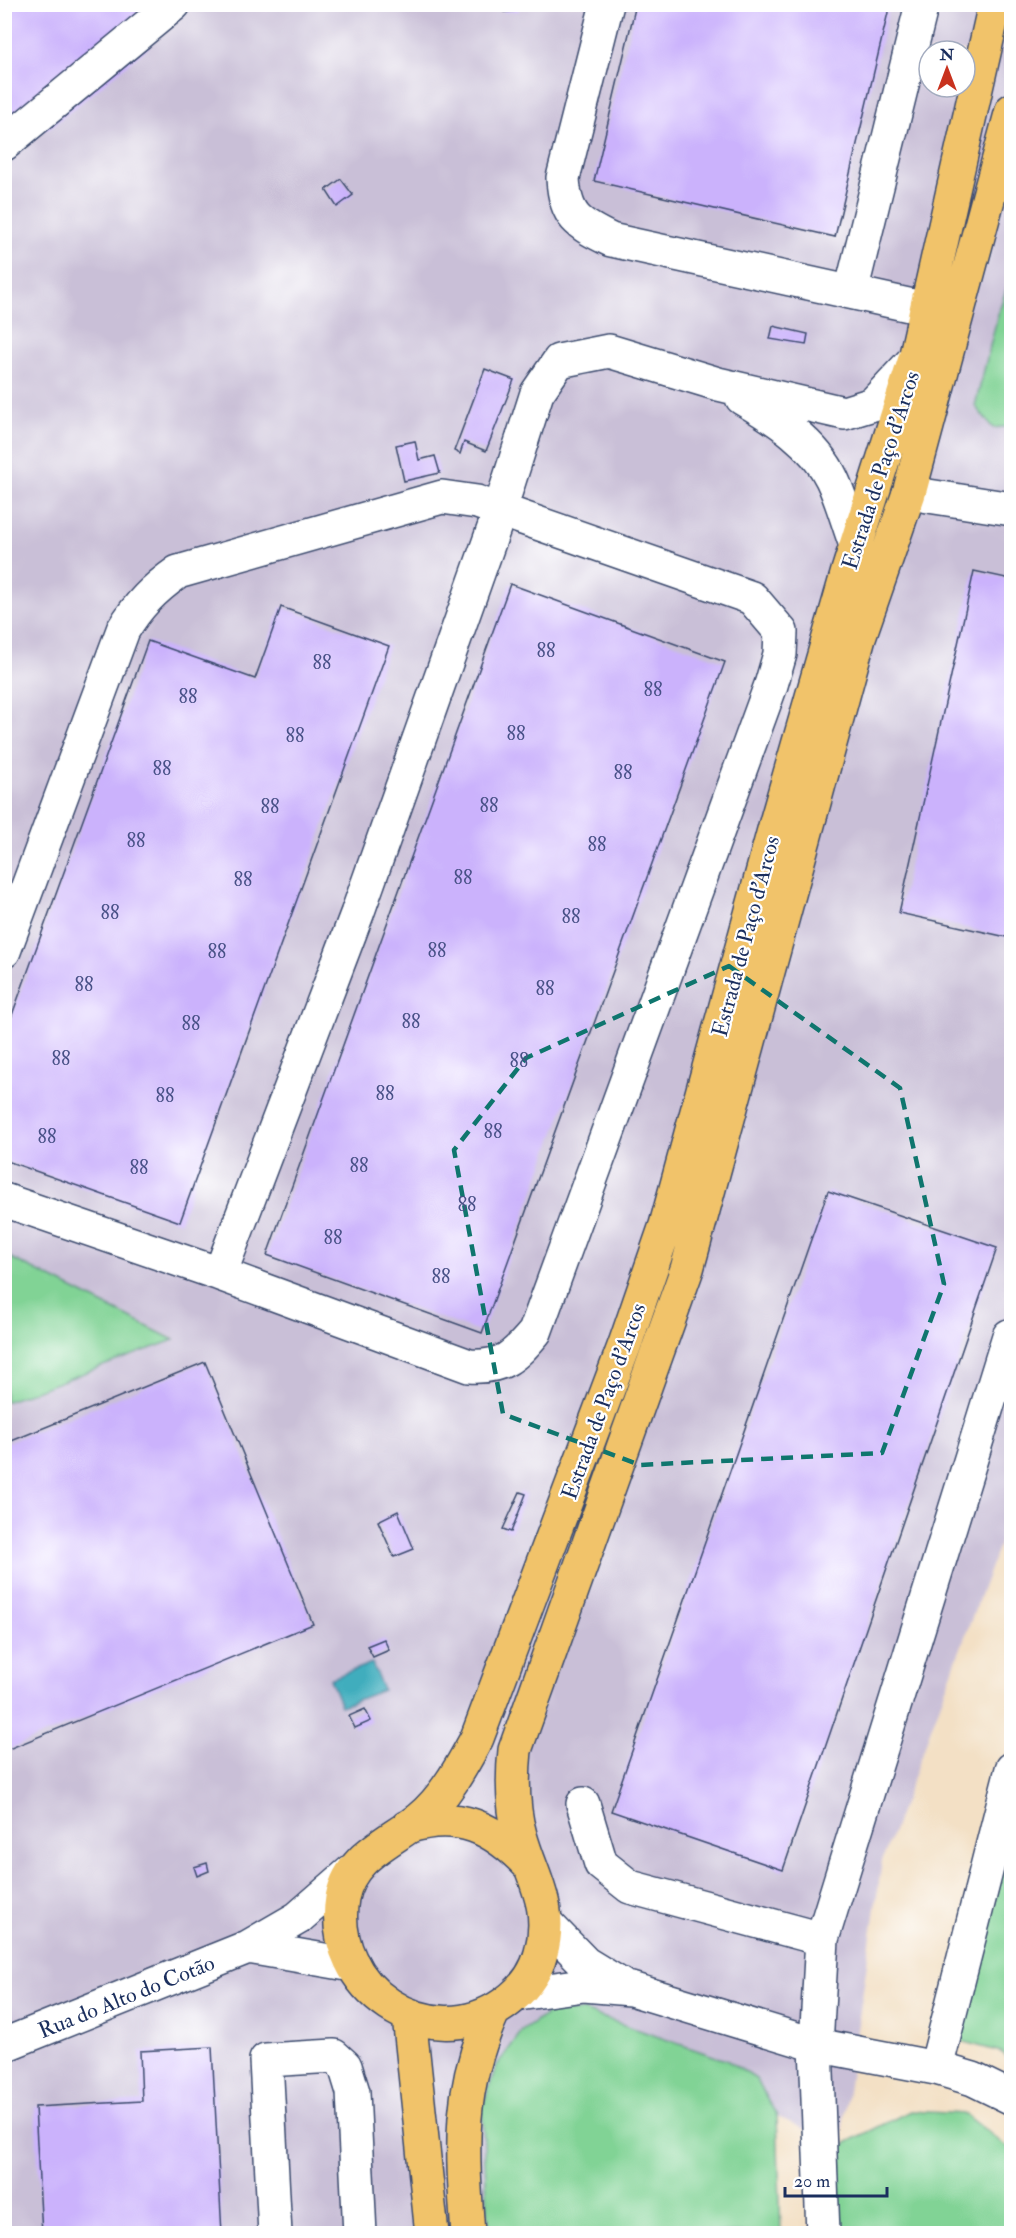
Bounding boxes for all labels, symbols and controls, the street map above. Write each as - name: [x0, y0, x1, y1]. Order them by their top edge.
- north arrow: [917, 39, 977, 99]
- text: N: [939, 45, 955, 65]
- street label: Estrada de Paço d'Arcos: [836, 368, 926, 573]
- house number: 88: [537, 638, 555, 663]
- house number: 88: [313, 650, 331, 675]
- house number: 88: [644, 677, 662, 702]
- house number: 88: [179, 684, 197, 709]
- house number: 88: [507, 721, 525, 746]
- house number: 88: [286, 723, 304, 748]
- house number: 88: [153, 756, 171, 781]
- house number: 88: [614, 760, 632, 785]
- house number: 88: [480, 793, 498, 818]
- house number: 88: [261, 794, 279, 819]
- house number: 88: [127, 828, 145, 853]
- house number: 88: [588, 832, 606, 857]
- street label: Estrada de Paço d'Arcos: [706, 833, 786, 1040]
- house number: 88: [454, 865, 472, 890]
- house number: 88: [234, 867, 252, 892]
- house number: 88: [101, 900, 119, 925]
- house number: 88: [562, 904, 580, 929]
- house number: 88: [428, 938, 446, 963]
- house number: 88: [208, 939, 226, 964]
- house number: 88: [75, 972, 93, 997]
- house number: 88: [536, 976, 554, 1001]
- house number: 88: [402, 1009, 420, 1034]
- house number: 88: [182, 1011, 200, 1036]
- house number: 88: [52, 1046, 70, 1071]
- house number: 88: [510, 1048, 528, 1073]
- house number: 88: [376, 1081, 394, 1106]
- house number: 88: [156, 1083, 174, 1108]
- house number: 88: [484, 1119, 502, 1144]
- house number: 88: [38, 1124, 56, 1149]
- house number: 88: [350, 1153, 368, 1178]
- house number: 88: [130, 1155, 148, 1180]
- house number: 88: [458, 1192, 476, 1217]
- house number: 88: [324, 1225, 342, 1250]
- house number: 88: [432, 1264, 450, 1289]
- street label: Estrada de Paço d'Arcos: [555, 1299, 652, 1503]
- street label: Rua do Alto do Cotão: [34, 1949, 219, 2045]
- scale bar: [785, 2160, 887, 2198]
- text: 20 m: [794, 2170, 830, 2193]

